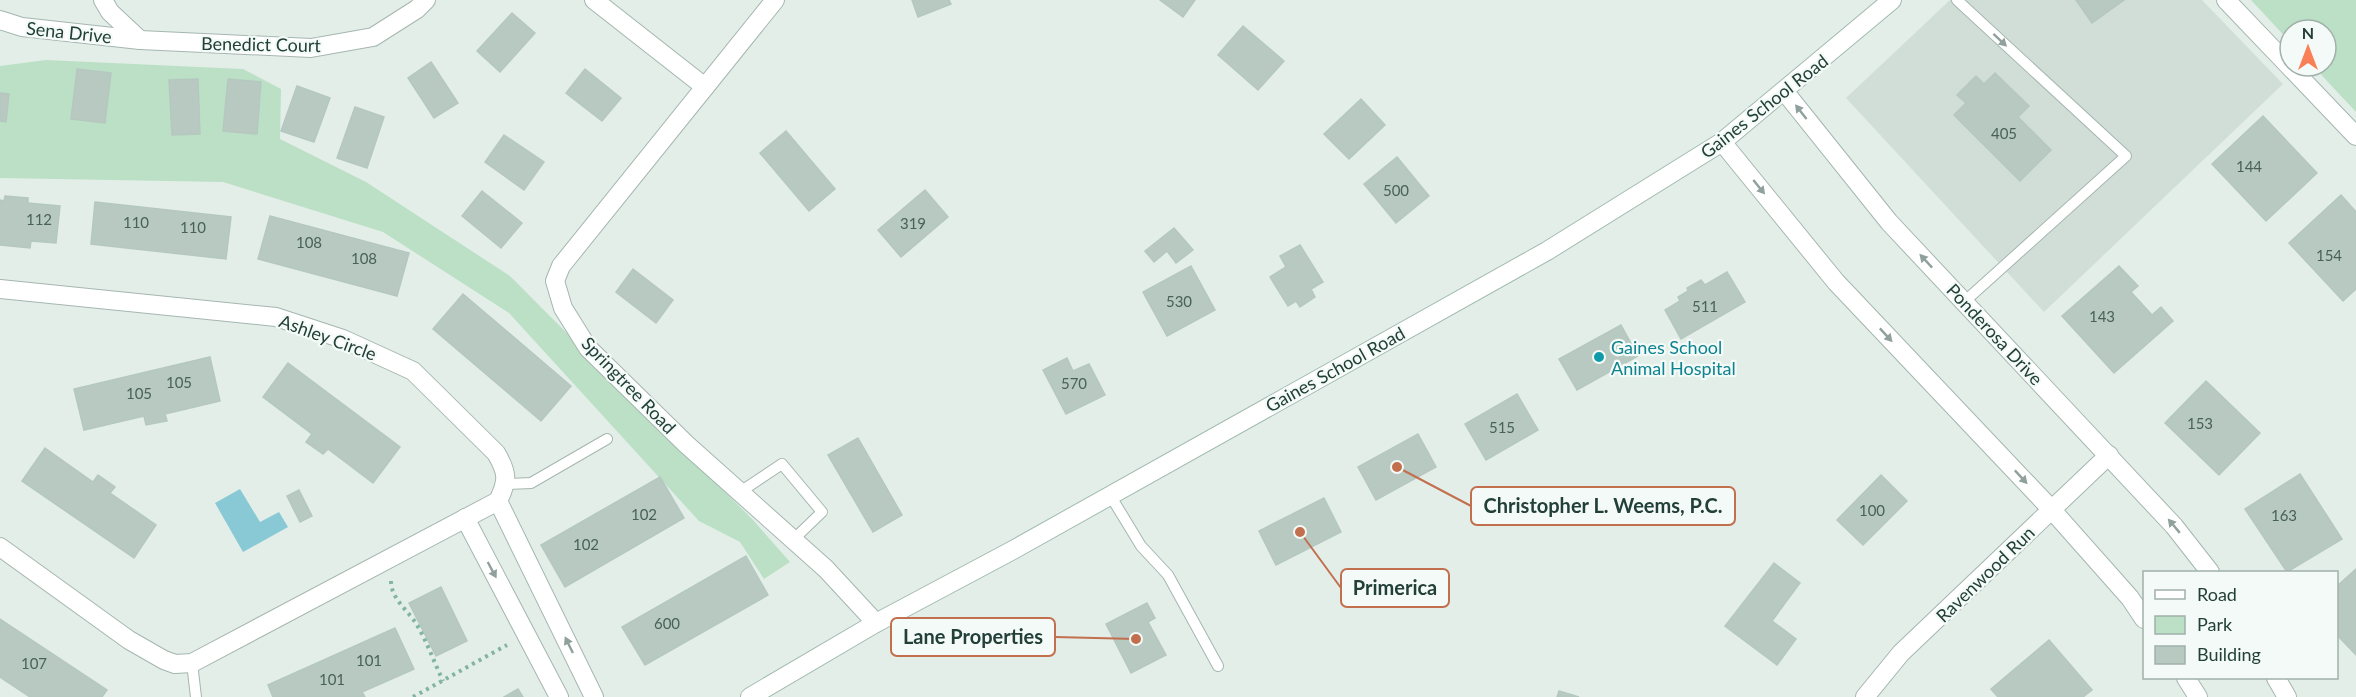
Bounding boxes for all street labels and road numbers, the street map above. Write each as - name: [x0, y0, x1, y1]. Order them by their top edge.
- street label: Sena Drive: [25, 17, 113, 47]
- street label: Benedict Court: [201, 32, 322, 56]
- street label: Gaines School Road: [1696, 49, 1832, 163]
- street label: Ponderosa Drive: [1942, 279, 2048, 389]
- street label: Ashley Circle: [276, 309, 380, 365]
- street label: Gaines School Road: [1262, 322, 1408, 416]
- street label: Springtree Road: [577, 332, 681, 438]
- street label: Ravenwood Run: [1931, 521, 2039, 627]

